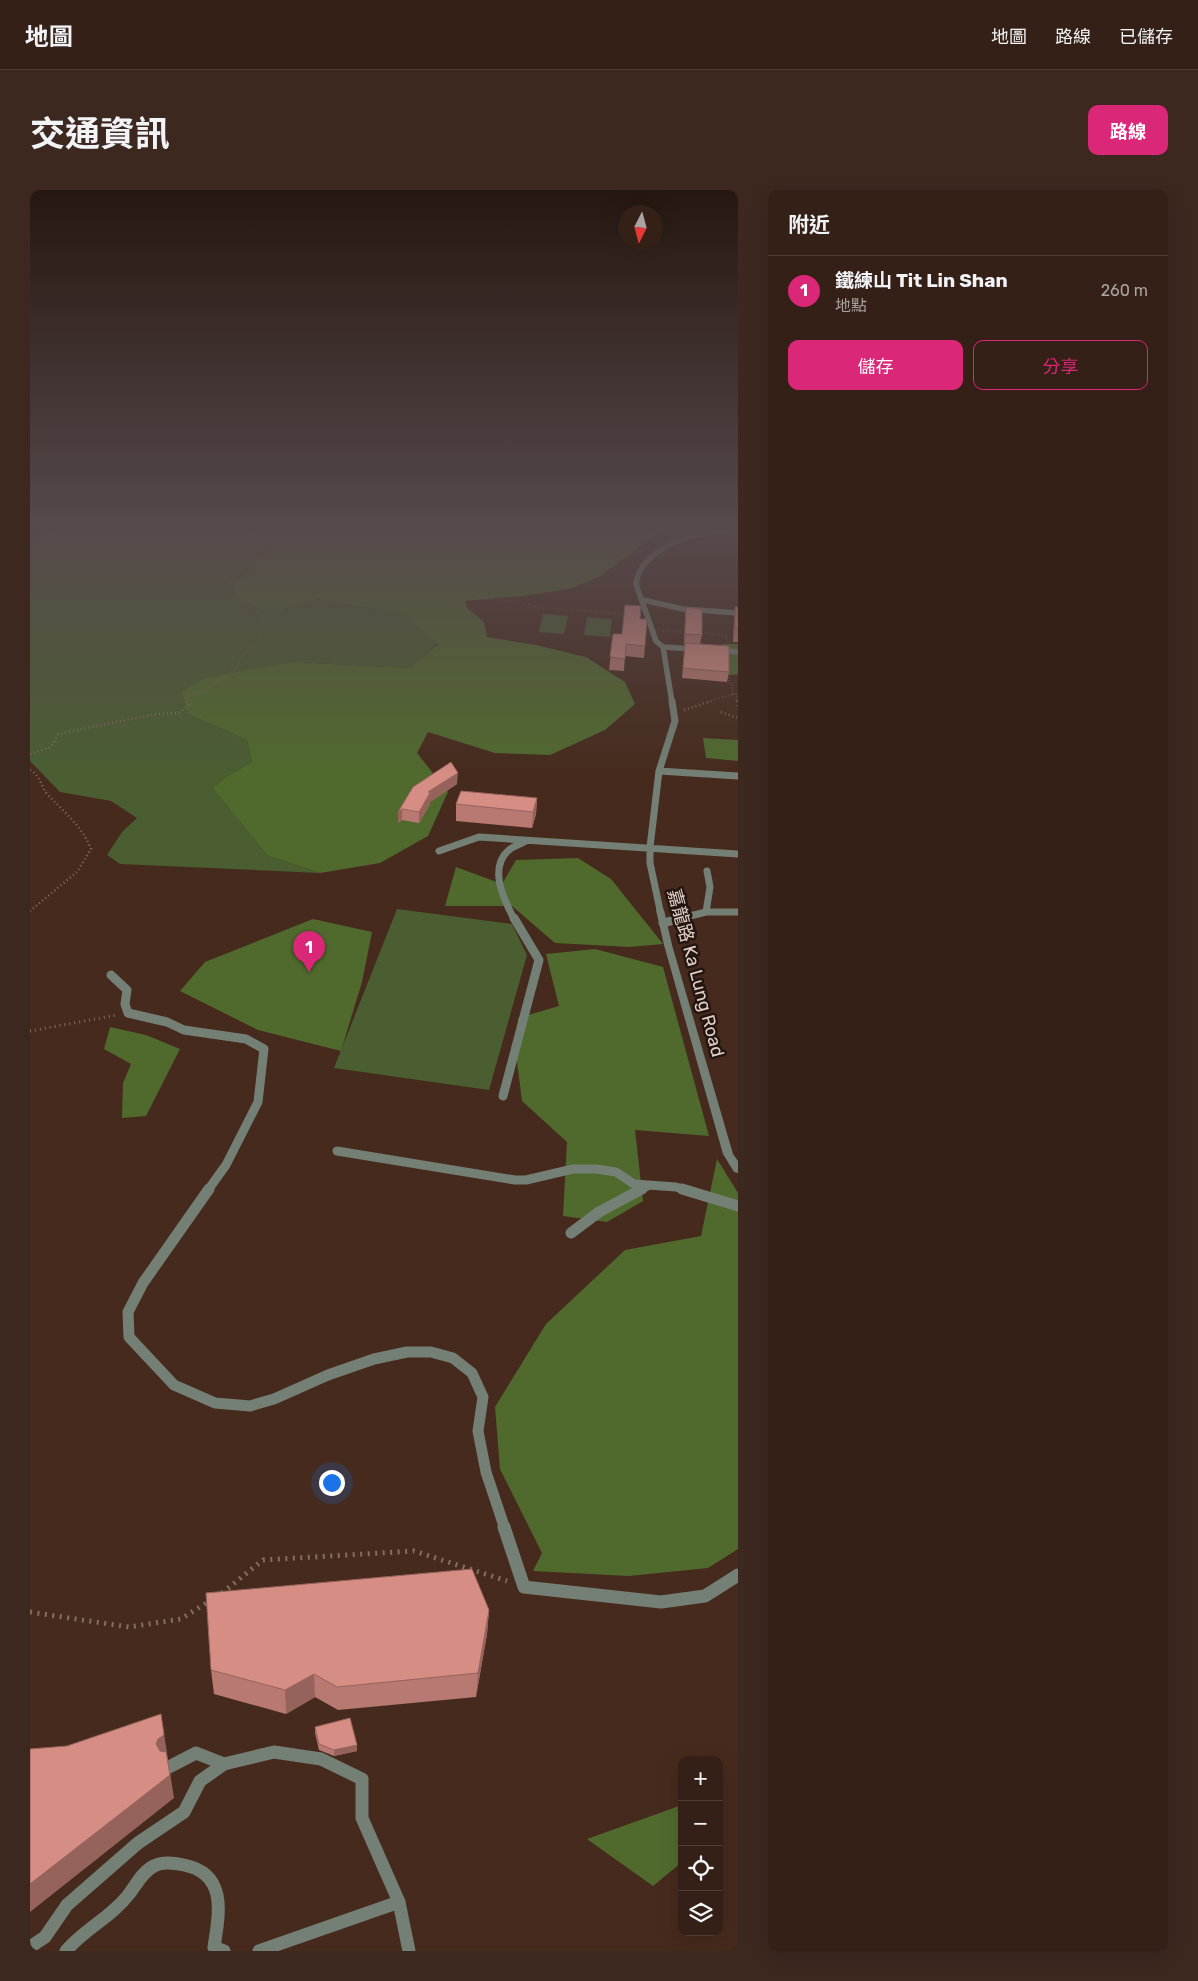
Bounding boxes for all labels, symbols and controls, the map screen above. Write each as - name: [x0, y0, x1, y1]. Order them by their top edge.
- text: 地圖: [25, 23, 73, 51]
- text: 地圖: [991, 26, 1027, 48]
- text: 路線: [1055, 26, 1091, 48]
- text: 已儲存: [1119, 26, 1173, 48]
- button: 路線: [1088, 105, 1168, 155]
- text: 交通資訊: [30, 113, 170, 155]
- north arrow: [618, 205, 663, 250]
- text: 附近: [788, 212, 830, 237]
- text: 鐵練山 Tit Lin Shan: [835, 269, 1008, 292]
- text: 1: [800, 281, 808, 300]
- text: 260 m: [1101, 281, 1148, 300]
- text: 地點: [835, 296, 867, 315]
- button: 儲存: [788, 340, 963, 390]
- button: 分享: [973, 340, 1148, 390]
- street label: 嘉龍路 Ka Lung Road: [663, 887, 729, 1059]
- pin: 1: [293, 931, 325, 972]
- your location: [319, 1470, 345, 1496]
- map controls: [678, 1756, 723, 1936]
- button: +: [678, 1756, 723, 1801]
- button: −: [678, 1801, 723, 1846]
- button: locate: [678, 1846, 723, 1891]
- button: layers: [678, 1891, 723, 1936]

